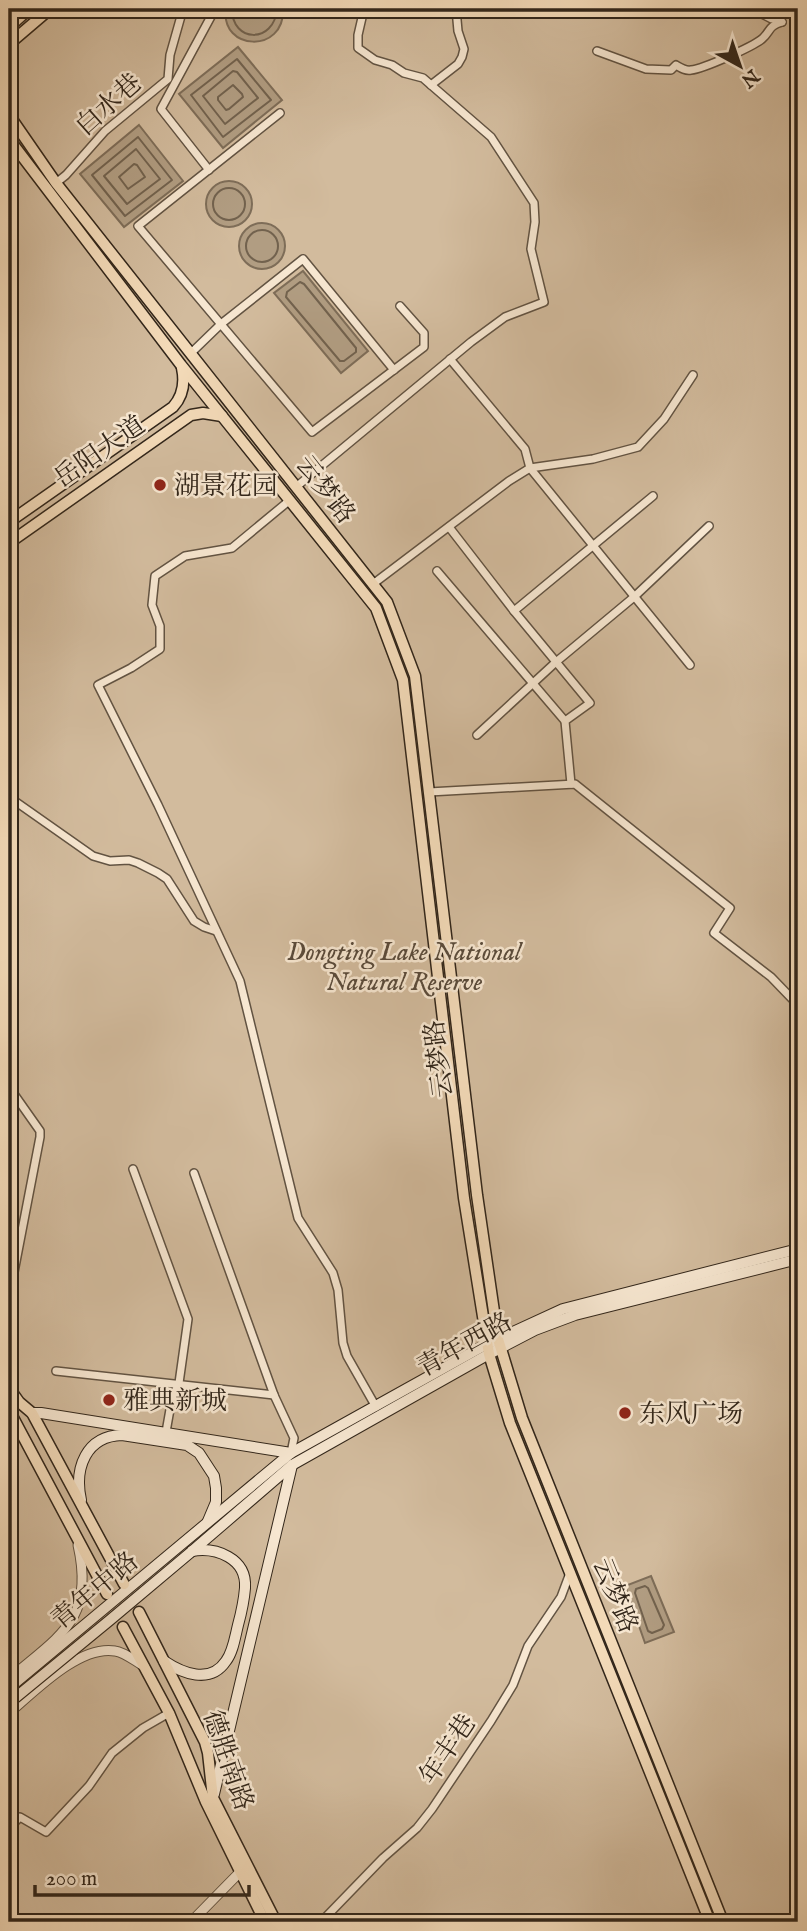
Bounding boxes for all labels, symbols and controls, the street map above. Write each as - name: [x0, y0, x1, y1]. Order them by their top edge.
- north arrow: [706, 32, 776, 102]
- text: N: [735, 62, 764, 92]
- street label: 白水巷: [69, 67, 149, 143]
- street label: 岳阳大道: [48, 409, 152, 496]
- street label: 云梦路: [288, 449, 362, 531]
- place label: 湖景花园: [174, 470, 278, 503]
- marker: 湖景花园: [152, 477, 168, 493]
- park label: Dongting Lake National Natural Reserve: [287, 936, 523, 999]
- street label: 云梦路: [418, 1018, 461, 1100]
- street label: 青年西路: [411, 1306, 518, 1385]
- place label: 雅典新城: [123, 1385, 227, 1418]
- marker: 雅典新城: [101, 1392, 117, 1408]
- place label: 东风广场: [639, 1398, 743, 1431]
- marker: 东风广场: [617, 1405, 633, 1421]
- street label: 青年中路: [45, 1545, 145, 1637]
- street label: 云梦路: [585, 1553, 645, 1638]
- street label: 德胜南路: [195, 1706, 260, 1815]
- street label: 年丰巷: [413, 1708, 484, 1791]
- scale bar: [35, 1854, 248, 1898]
- text: 200 m: [46, 1866, 97, 1893]

